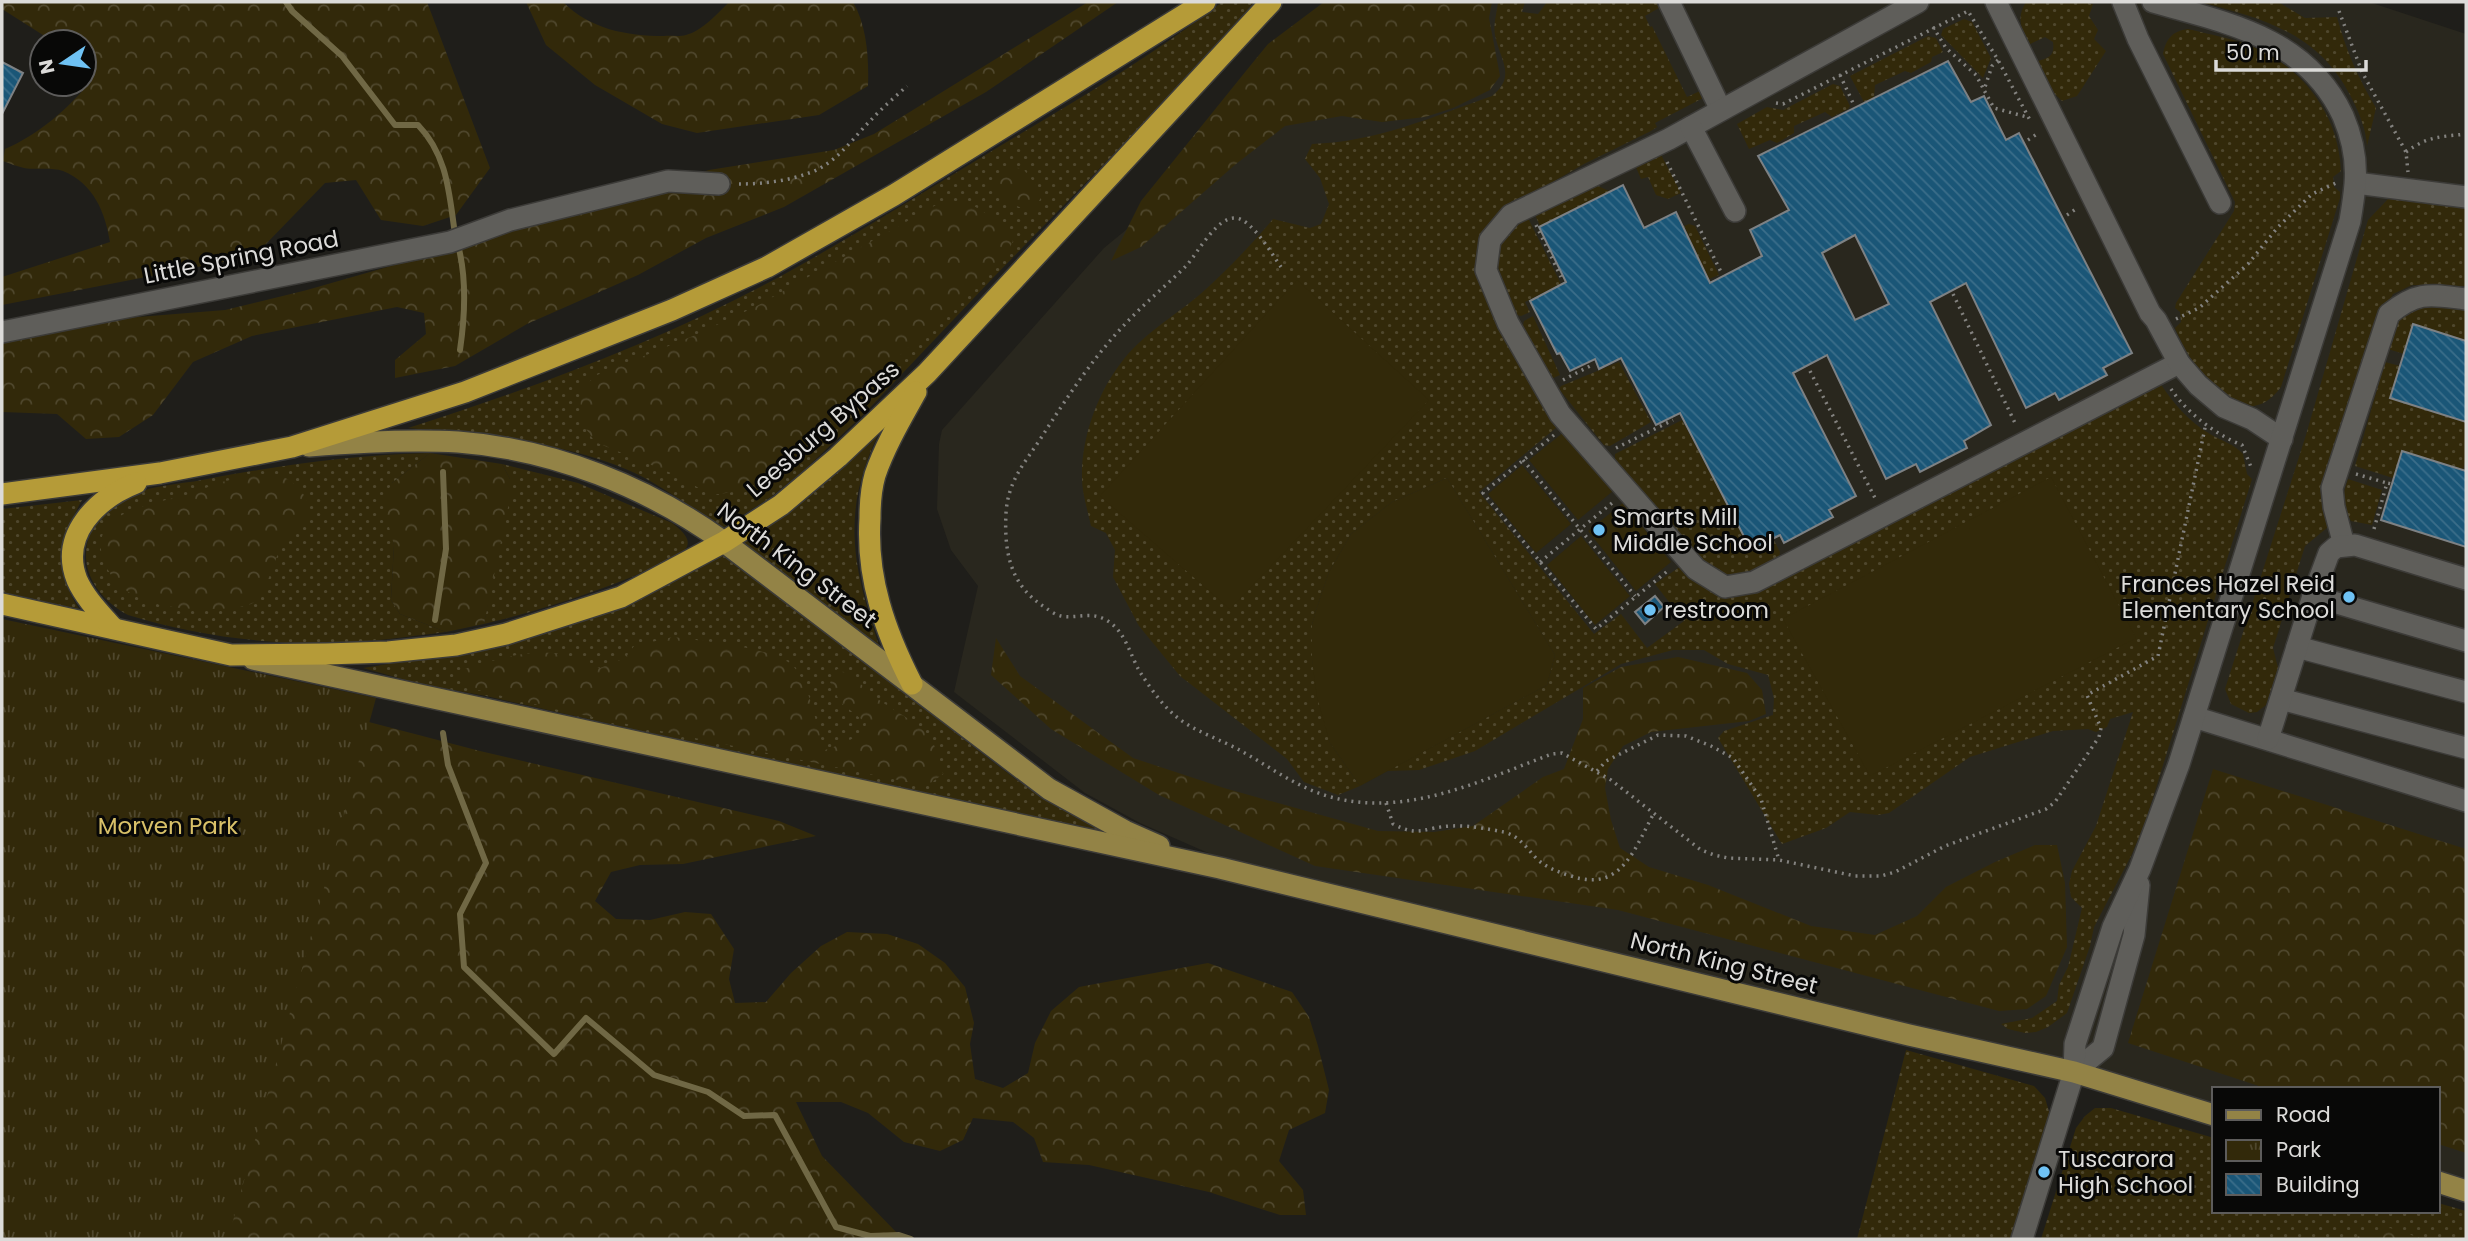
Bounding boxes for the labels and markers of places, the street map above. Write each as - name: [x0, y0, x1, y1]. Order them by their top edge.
- place label: Smarts Mill Middle School: [1613, 501, 1773, 559]
- marker: Smarts Mill Middle School: [1591, 522, 1607, 538]
- place label: Frances Hazel Reid Elementary School: [2121, 568, 2335, 626]
- marker: Frances Hazel Reid Elementary School: [2341, 589, 2357, 605]
- place label: restroom: [1664, 594, 1769, 626]
- marker: restroom: [1642, 602, 1658, 618]
- place label: Tuscarora High School: [2058, 1143, 2193, 1201]
- marker: Tuscarora High School: [2036, 1164, 2052, 1180]

